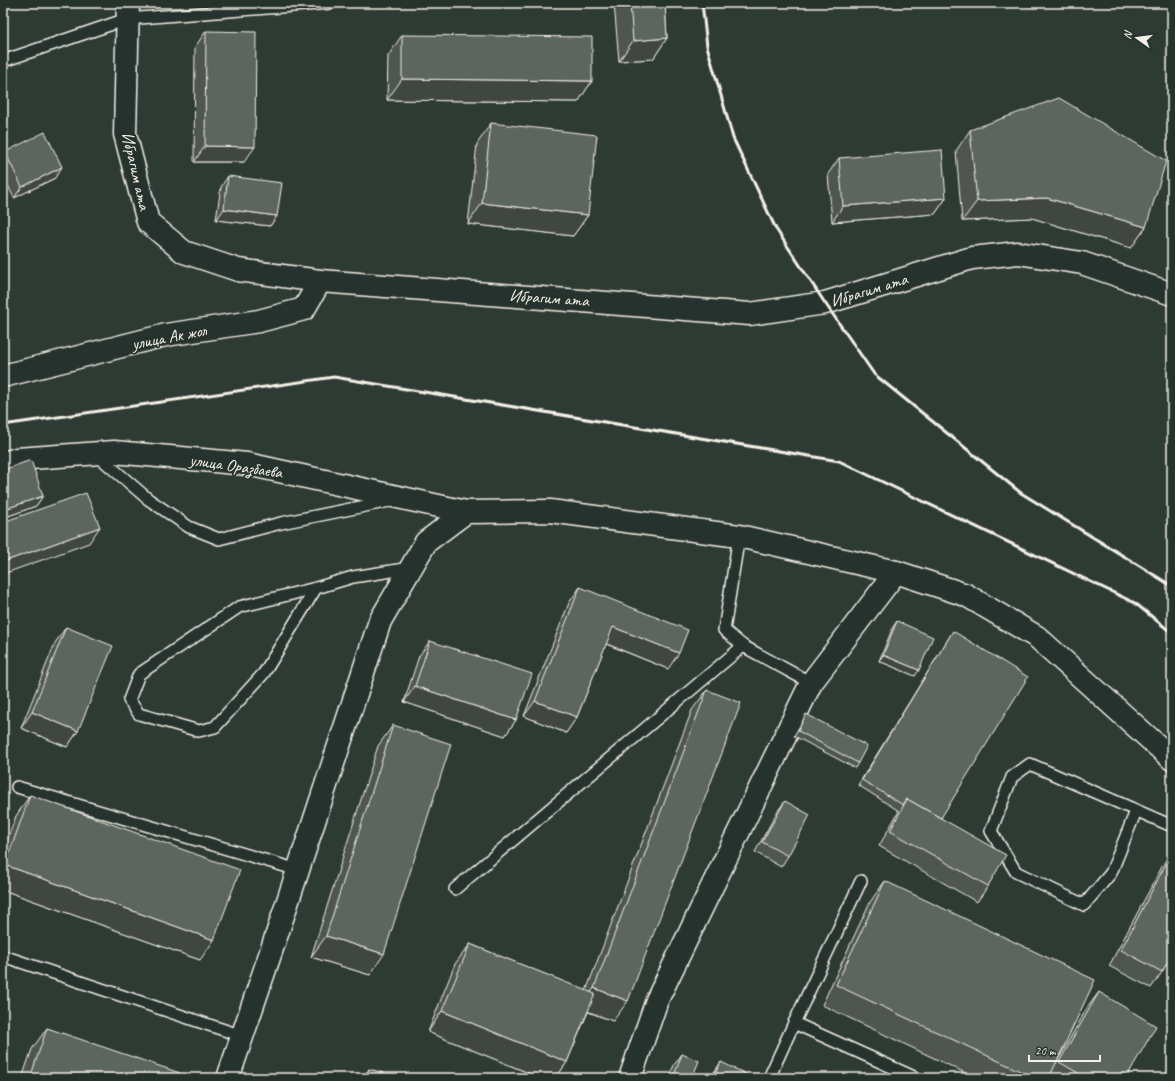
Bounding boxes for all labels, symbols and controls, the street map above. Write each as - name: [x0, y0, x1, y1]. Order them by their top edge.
- north arrow: [1117, 18, 1157, 58]
- text: N: [1120, 28, 1135, 41]
- street label: Ибрагим ата: [117, 130, 156, 214]
- street label: Ибрагим ата: [828, 268, 912, 312]
- street label: Ибрагим ата: [509, 285, 591, 311]
- street label: улица Ак жол: [129, 319, 209, 355]
- street label: улица Оразбаева: [187, 449, 285, 484]
- scale bar: [1029, 1037, 1100, 1063]
- text: 20 m: [1035, 1043, 1057, 1059]

